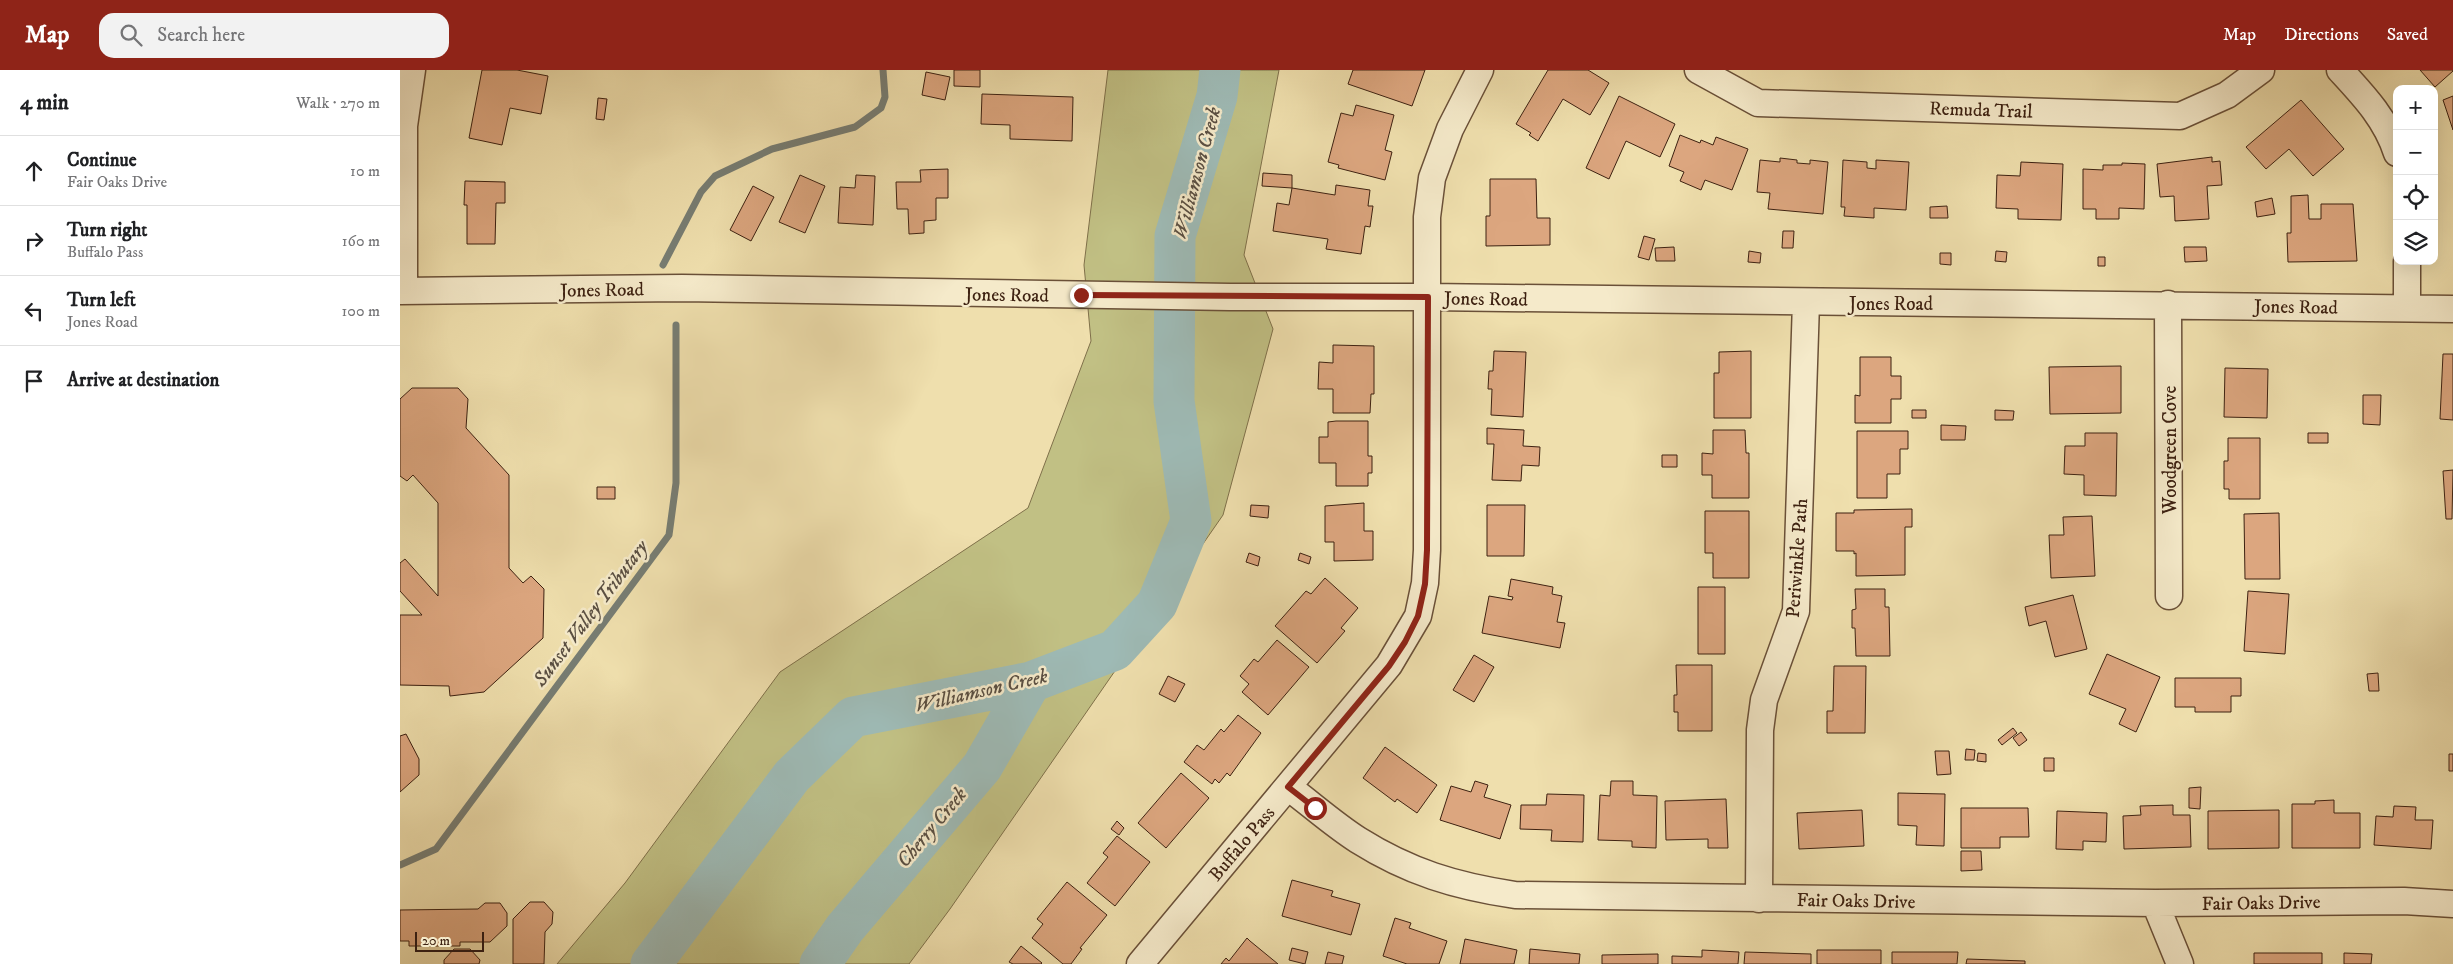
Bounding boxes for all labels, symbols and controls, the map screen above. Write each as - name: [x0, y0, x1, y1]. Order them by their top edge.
- search box: [99, 13, 449, 58]
- text: Map: [25, 20, 69, 50]
- icon: search: [117, 21, 145, 49]
- text: Search here: [157, 24, 245, 47]
- text: Map: [2223, 24, 2256, 46]
- text: Directions: [2284, 24, 2359, 46]
- text: Saved: [2387, 24, 2428, 46]
- map controls: [2393, 85, 2438, 265]
- button: +: [2393, 85, 2438, 130]
- text: 4 min: [20, 90, 69, 116]
- text: Walk · 270 m: [296, 93, 380, 113]
- street label: Remuda Trail: [1929, 97, 2033, 124]
- water label: Williamson Creek: [1168, 104, 1227, 242]
- button: −: [2393, 130, 2438, 175]
- text: Continue: [67, 149, 137, 172]
- icon: ahead: [20, 157, 48, 185]
- text: 10 m: [350, 161, 380, 181]
- text: Fair Oaks Drive: [67, 172, 167, 192]
- button: locate: [2393, 175, 2438, 220]
- text: Turn right: [67, 219, 147, 242]
- button: layers: [2393, 220, 2438, 265]
- icon: right: [20, 227, 48, 255]
- text: 160 m: [342, 231, 380, 251]
- text: Buffalo Pass: [67, 242, 143, 262]
- street label: Jones Road: [558, 278, 645, 303]
- street label: Jones Road: [963, 283, 1050, 308]
- route end: [1070, 284, 1093, 307]
- street label: Jones Road: [1442, 287, 1529, 312]
- text: Turn left: [67, 289, 136, 312]
- street label: Jones Road: [1847, 293, 1933, 316]
- street label: Jones Road: [2252, 295, 2339, 320]
- icon: left: [20, 297, 48, 325]
- text: 100 m: [342, 301, 380, 321]
- text: Jones Road: [67, 312, 138, 332]
- icon: arrive: [20, 367, 48, 395]
- text: Arrive at destination: [67, 369, 219, 392]
- street label: Woodgreen Cove: [2159, 386, 2182, 515]
- street label: Periwinkle Path: [1782, 498, 1813, 619]
- water label: Sunset Valley Tributary: [527, 535, 655, 693]
- water label: Williamson Creek: [912, 664, 1051, 719]
- water label: Cherry Creek: [891, 782, 973, 873]
- route start: [1304, 797, 1327, 820]
- street label: Buffalo Pass: [1204, 802, 1280, 886]
- street label: Fair Oaks Drive: [1796, 889, 1916, 914]
- street label: Fair Oaks Drive: [2201, 891, 2321, 916]
- scale bar: [415, 929, 484, 952]
- text: 20 m: [422, 932, 450, 950]

